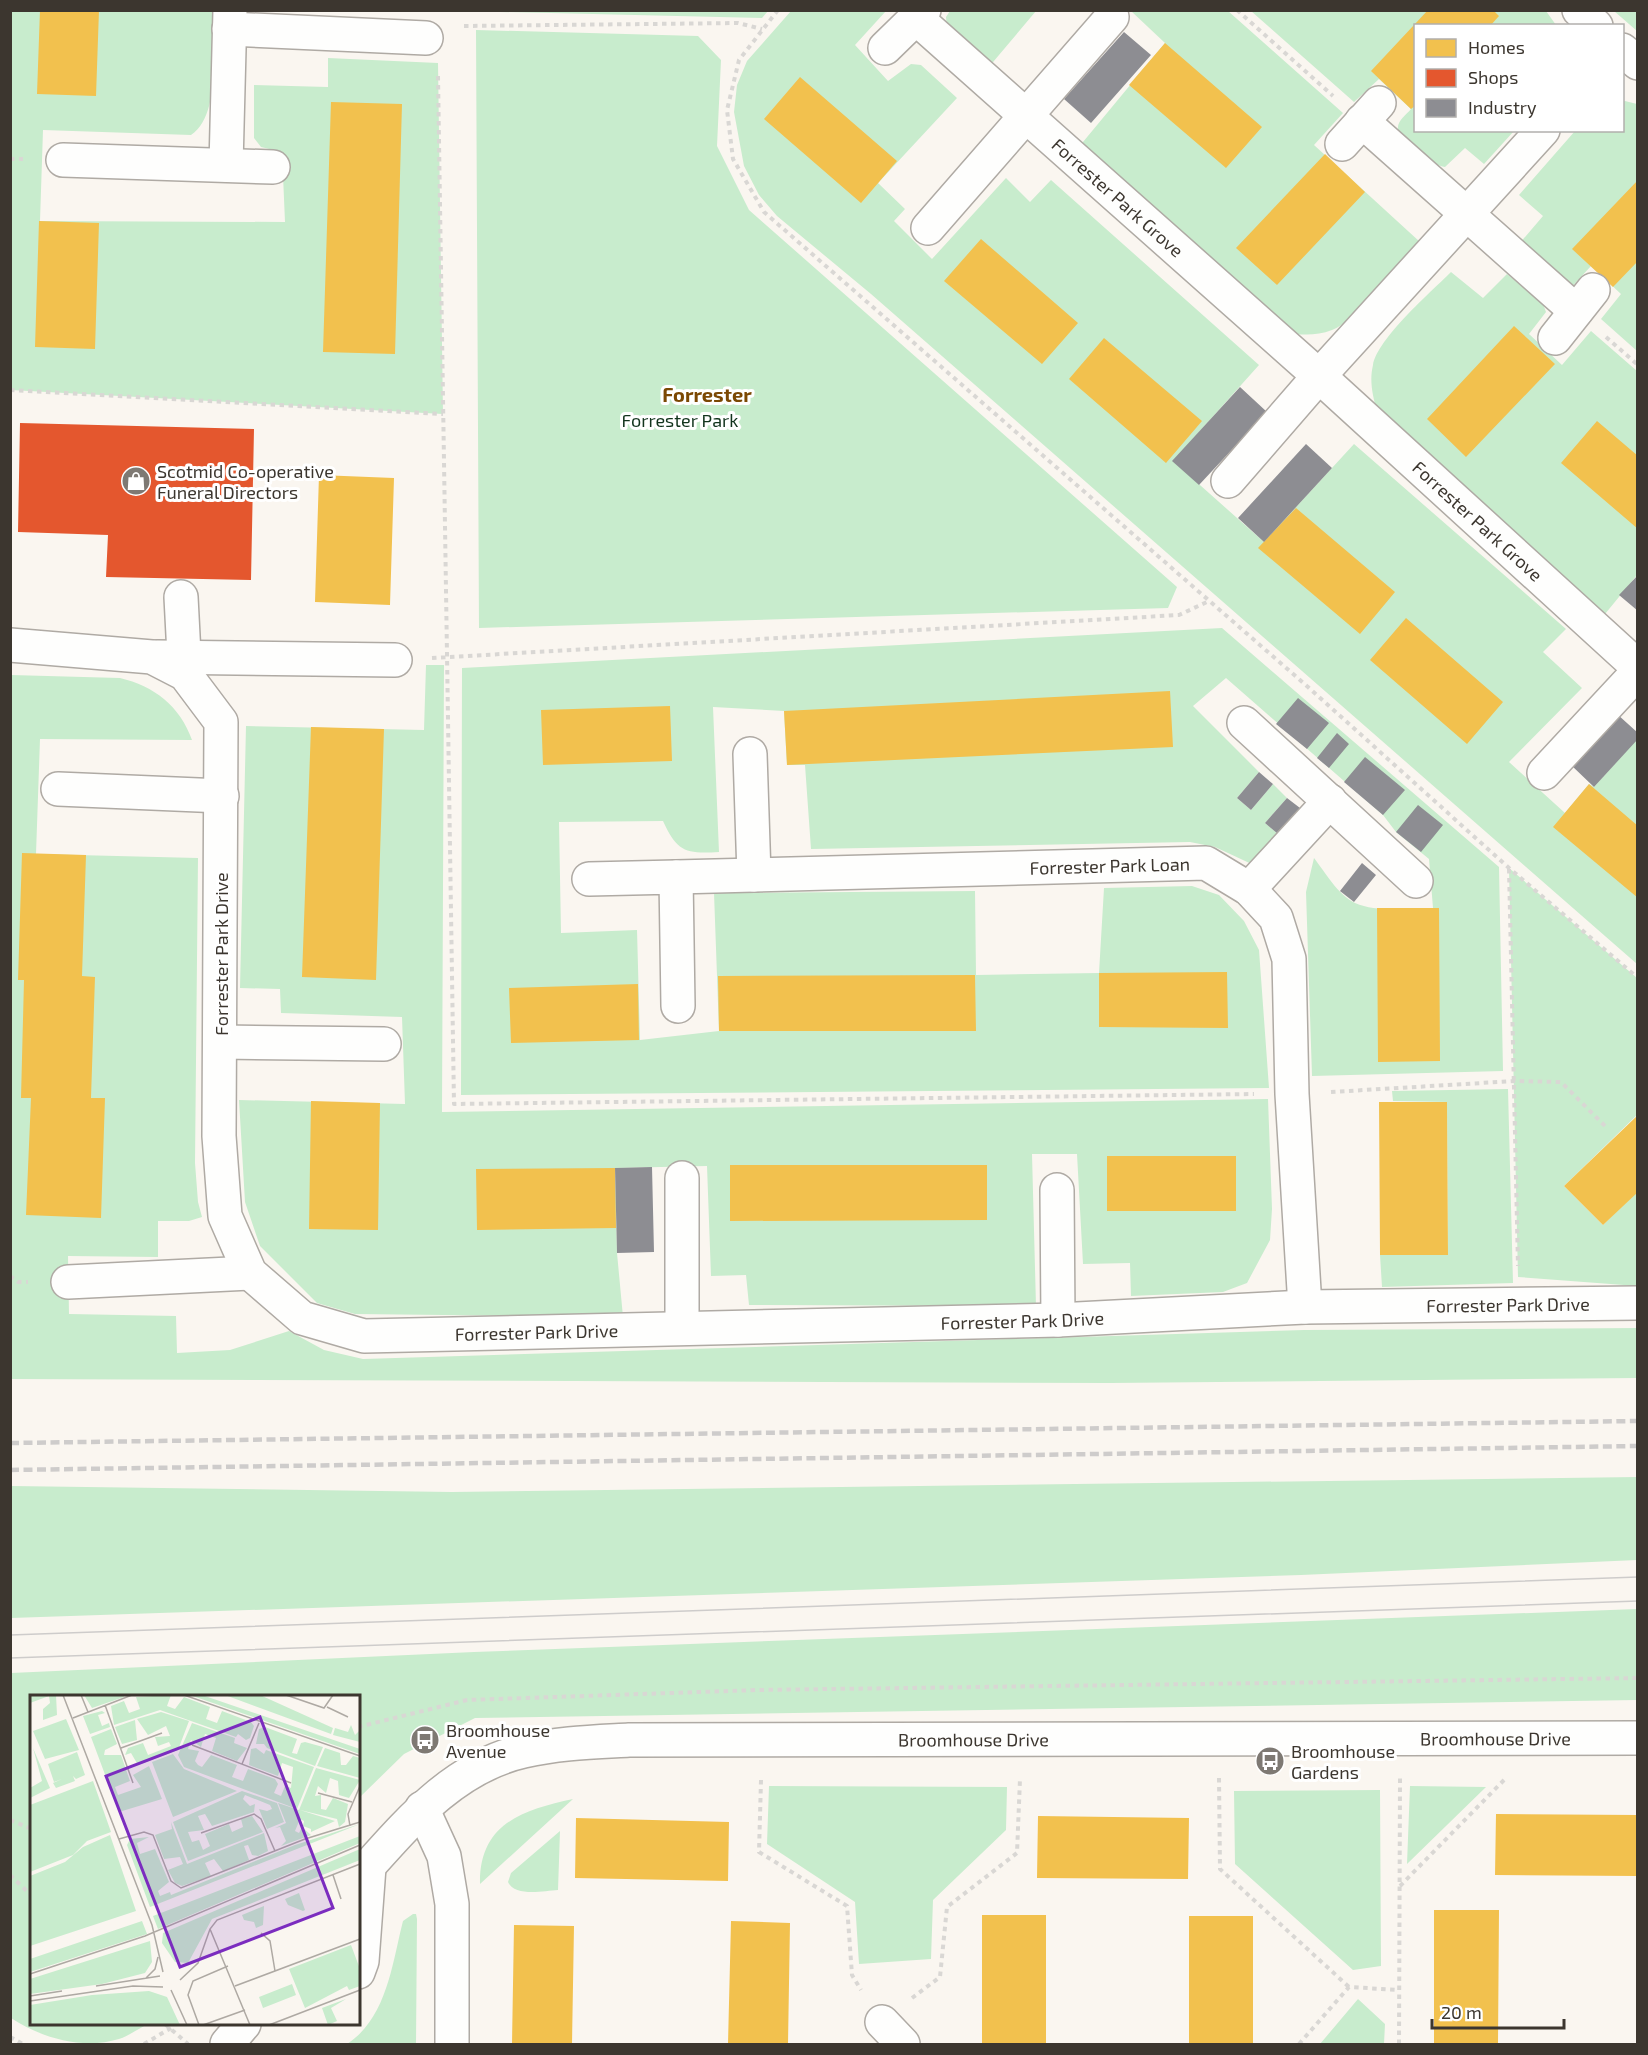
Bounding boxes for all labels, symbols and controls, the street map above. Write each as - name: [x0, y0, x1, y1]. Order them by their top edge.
- legend: [1414, 24, 1624, 132]
- text: Homes: [1468, 36, 1525, 58]
- text: Shops: [1468, 66, 1518, 88]
- text: Industry: [1468, 96, 1537, 118]
- street label: Forrester Park Grove: [1048, 133, 1188, 261]
- district label: Forrester: [662, 382, 752, 406]
- park label: Forrester Park: [622, 409, 738, 431]
- street label: Forrester Park Grove: [1408, 456, 1547, 586]
- place label: Scotmid Co-operative Funeral Directors: [157, 460, 334, 503]
- shop icon: Scotmid Co-operative Funeral Directors: [120, 465, 152, 497]
- street label: Forrester Park Loan: [1029, 852, 1190, 879]
- street label: Forrester Park Drive: [210, 872, 232, 1036]
- street label: Forrester Park Drive: [1426, 1293, 1590, 1317]
- street label: Forrester Park Drive: [940, 1307, 1105, 1334]
- street label: Forrester Park Drive: [455, 1319, 619, 1345]
- inset map: [30, 1695, 360, 2025]
- place label: Broomhouse Avenue: [446, 1719, 550, 1762]
- bus stop icon: Broomhouse Avenue: [409, 1724, 441, 1756]
- street label: Broomhouse Drive: [1420, 1727, 1571, 1749]
- street label: Broomhouse Drive: [898, 1728, 1049, 1750]
- place label: Broomhouse Gardens: [1291, 1740, 1395, 1783]
- bus stop icon: Broomhouse Gardens: [1254, 1745, 1286, 1777]
- scale bar: [1432, 1992, 1564, 2030]
- text: 20 m: [1441, 2001, 1482, 2023]

